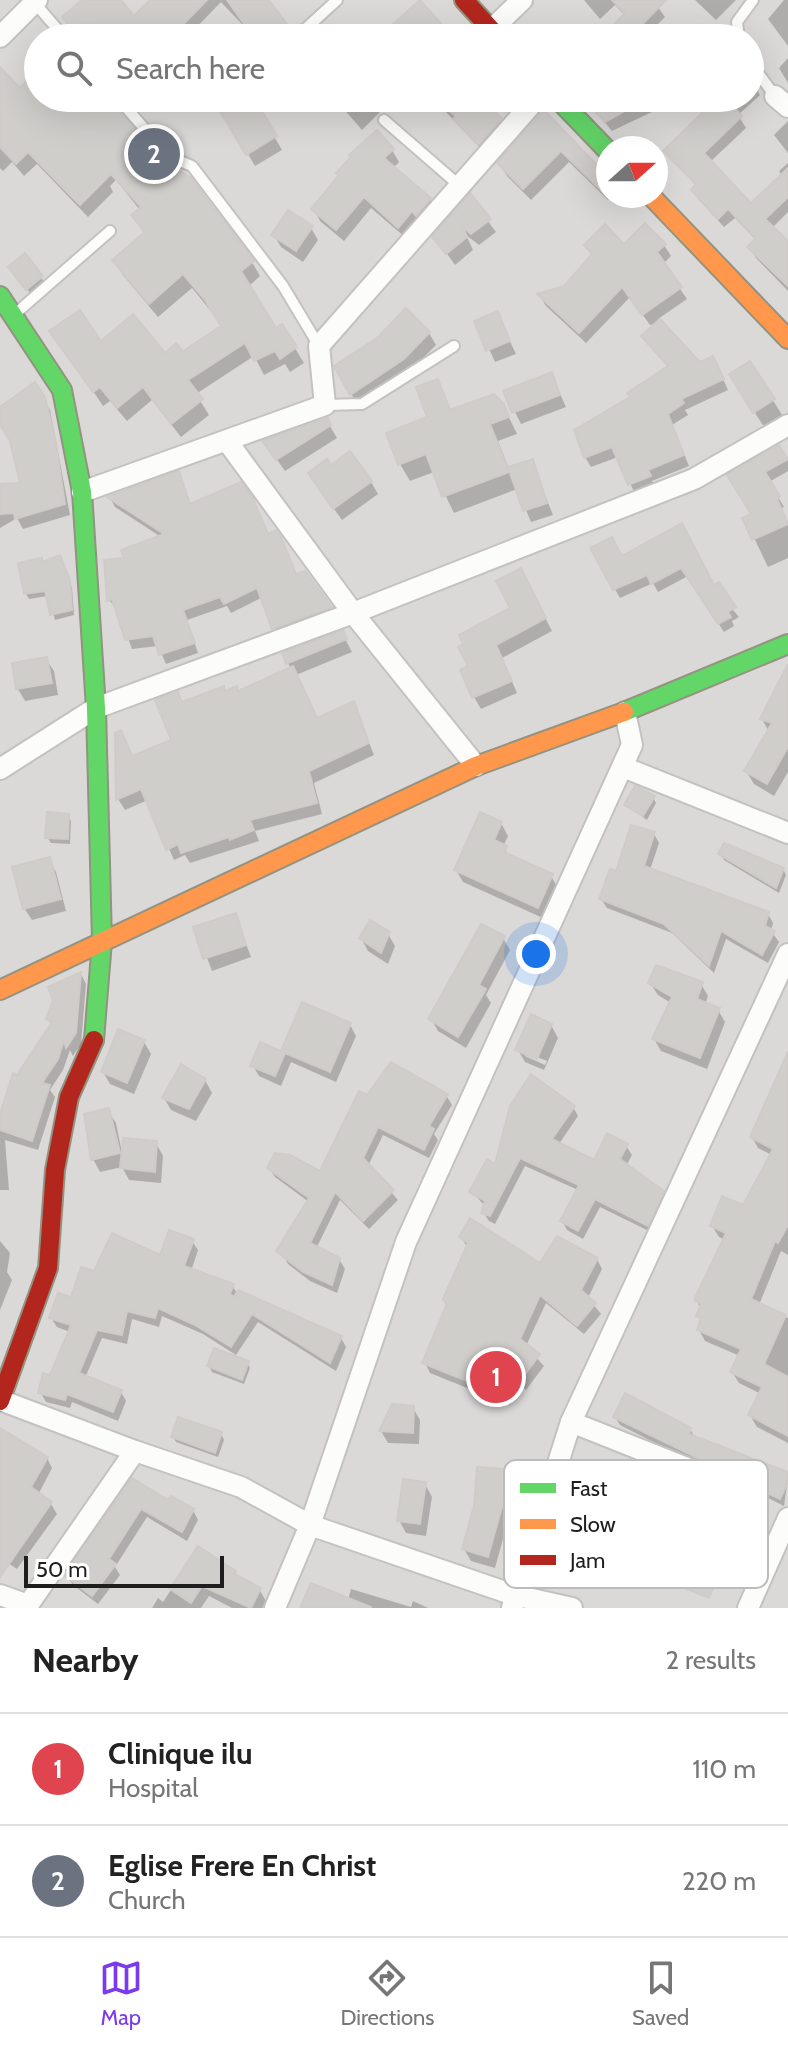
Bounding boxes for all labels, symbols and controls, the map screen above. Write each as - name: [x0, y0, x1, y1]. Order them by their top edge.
- search box: [24, 24, 764, 112]
- icon: search: [52, 46, 96, 90]
- text: Search here: [116, 50, 265, 87]
- pin: 2: [128, 124, 180, 184]
- north arrow: [596, 136, 668, 208]
- your location: [516, 934, 556, 974]
- pin: 1: [470, 1347, 522, 1407]
- legend: [504, 1460, 768, 1588]
- text: Fast: [570, 1475, 608, 1502]
- text: Slow: [570, 1511, 616, 1538]
- text: Jam: [569, 1547, 605, 1574]
- scale bar: [24, 1552, 224, 1588]
- text: 50 m: [36, 1556, 88, 1583]
- text: Nearby: [32, 1639, 139, 1681]
- text: 2 results: [665, 1644, 756, 1676]
- text: Clinique ilu: [108, 1735, 253, 1772]
- text: 1: [53, 1753, 63, 1785]
- text: 110 m: [692, 1753, 756, 1785]
- text: Hospital: [108, 1772, 198, 1804]
- text: Eglise Frere En Christ: [108, 1847, 376, 1884]
- text: 2: [51, 1865, 65, 1897]
- text: 220 m: [682, 1865, 756, 1897]
- text: Church: [108, 1884, 186, 1916]
- tab: Map: [99, 1956, 143, 2031]
- tab: Directions: [340, 1956, 434, 2031]
- tab: Saved: [632, 1956, 689, 2031]

